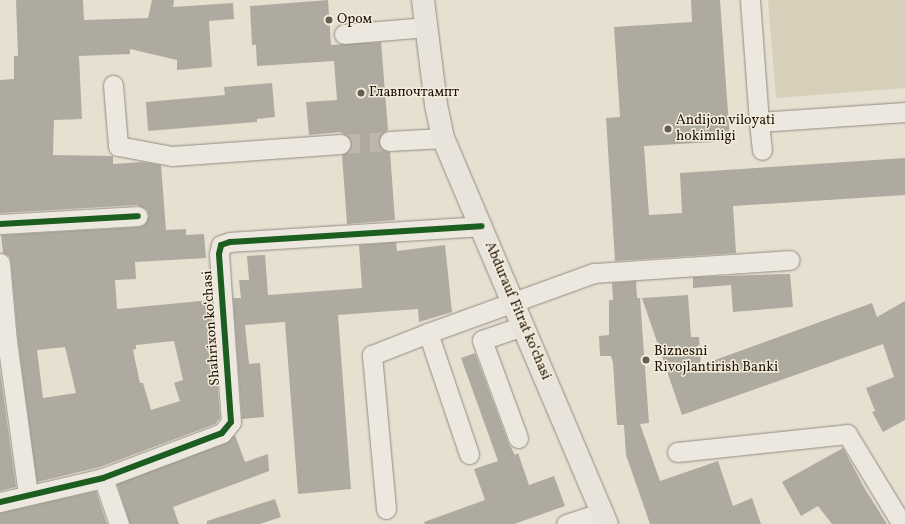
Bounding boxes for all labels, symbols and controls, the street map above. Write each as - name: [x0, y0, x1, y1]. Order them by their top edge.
- place label: Ором: [337, 12, 372, 28]
- marker: Ором: [324, 15, 334, 25]
- place label: Главпочтампт: [369, 85, 459, 101]
- marker: Главпочтампт: [356, 88, 366, 98]
- place label: Andijon vilоyati hоkimligi: [676, 113, 775, 146]
- marker: Andijon vilоyati hоkimligi: [663, 124, 673, 134]
- street label: Abdurauf Fitrat koʻchasi: [481, 240, 553, 382]
- street label: Shahrixon koʻchasi: [200, 270, 224, 386]
- place label: Biznesni Rivojlantirish Banki: [654, 344, 778, 376]
- marker: Biznesni Rivojlantirish Banki: [641, 355, 651, 365]

